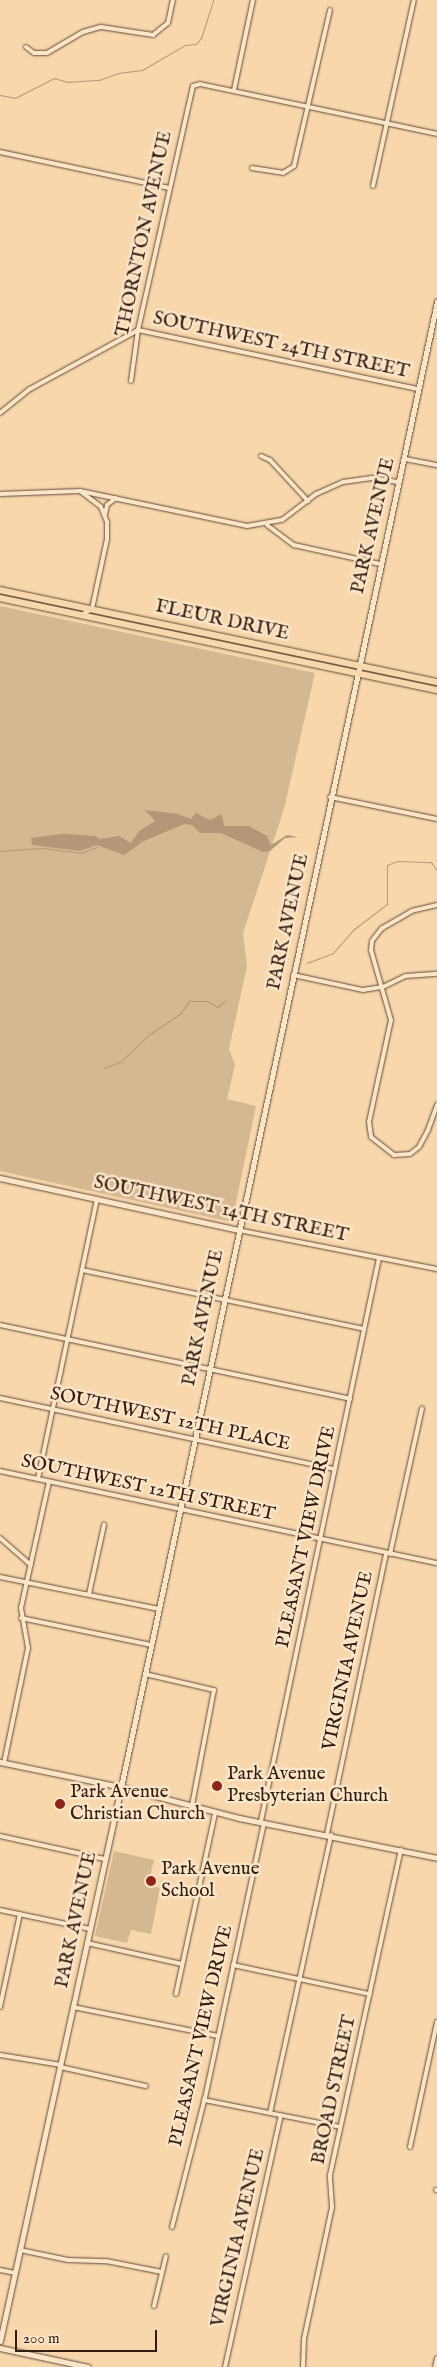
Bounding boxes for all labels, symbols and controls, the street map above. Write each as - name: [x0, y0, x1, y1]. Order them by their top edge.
- street label: THORNTON AVENUE: [112, 129, 178, 339]
- street label: SOUTHWEST 24TH STREET: [151, 308, 411, 384]
- street label: PARK AVENUE: [347, 456, 401, 596]
- street label: FLEUR DRIVE: [153, 596, 291, 646]
- street label: PARK AVENUE: [263, 852, 315, 992]
- street label: SOUTHWEST 14TH STREET: [92, 1172, 350, 1248]
- street label: PARK AVENUE: [178, 1248, 230, 1388]
- street label: SOUTHWEST 12TH PLACE: [48, 1383, 292, 1457]
- street label: PLEASANT VIEW DRIVE: [272, 1424, 342, 1650]
- street label: SOUTHWEST 12TH STREET: [19, 1451, 277, 1527]
- street label: VIRGINIA AVENUE: [319, 1569, 379, 1753]
- place label: Park Avenue Presbyterian Church: [227, 1764, 388, 1808]
- marker: Park Avenue Presbyterian Church: [211, 1780, 223, 1792]
- place label: Park Avenue Christian Church: [70, 1782, 205, 1826]
- marker: Park Avenue Christian Church: [54, 1798, 66, 1810]
- street label: PARK AVENUE: [51, 1850, 103, 1990]
- place label: Park Avenue School: [161, 1859, 259, 1903]
- marker: Park Avenue School: [145, 1875, 157, 1887]
- street label: PLEASANT VIEW DRIVE: [165, 1923, 239, 2149]
- street label: BROAD STREET: [308, 2013, 362, 2167]
- street label: VIRGINIA AVENUE: [207, 2146, 271, 2330]
- scale bar: [18, 2320, 160, 2352]
- text: 200 m: [23, 2329, 60, 2348]

